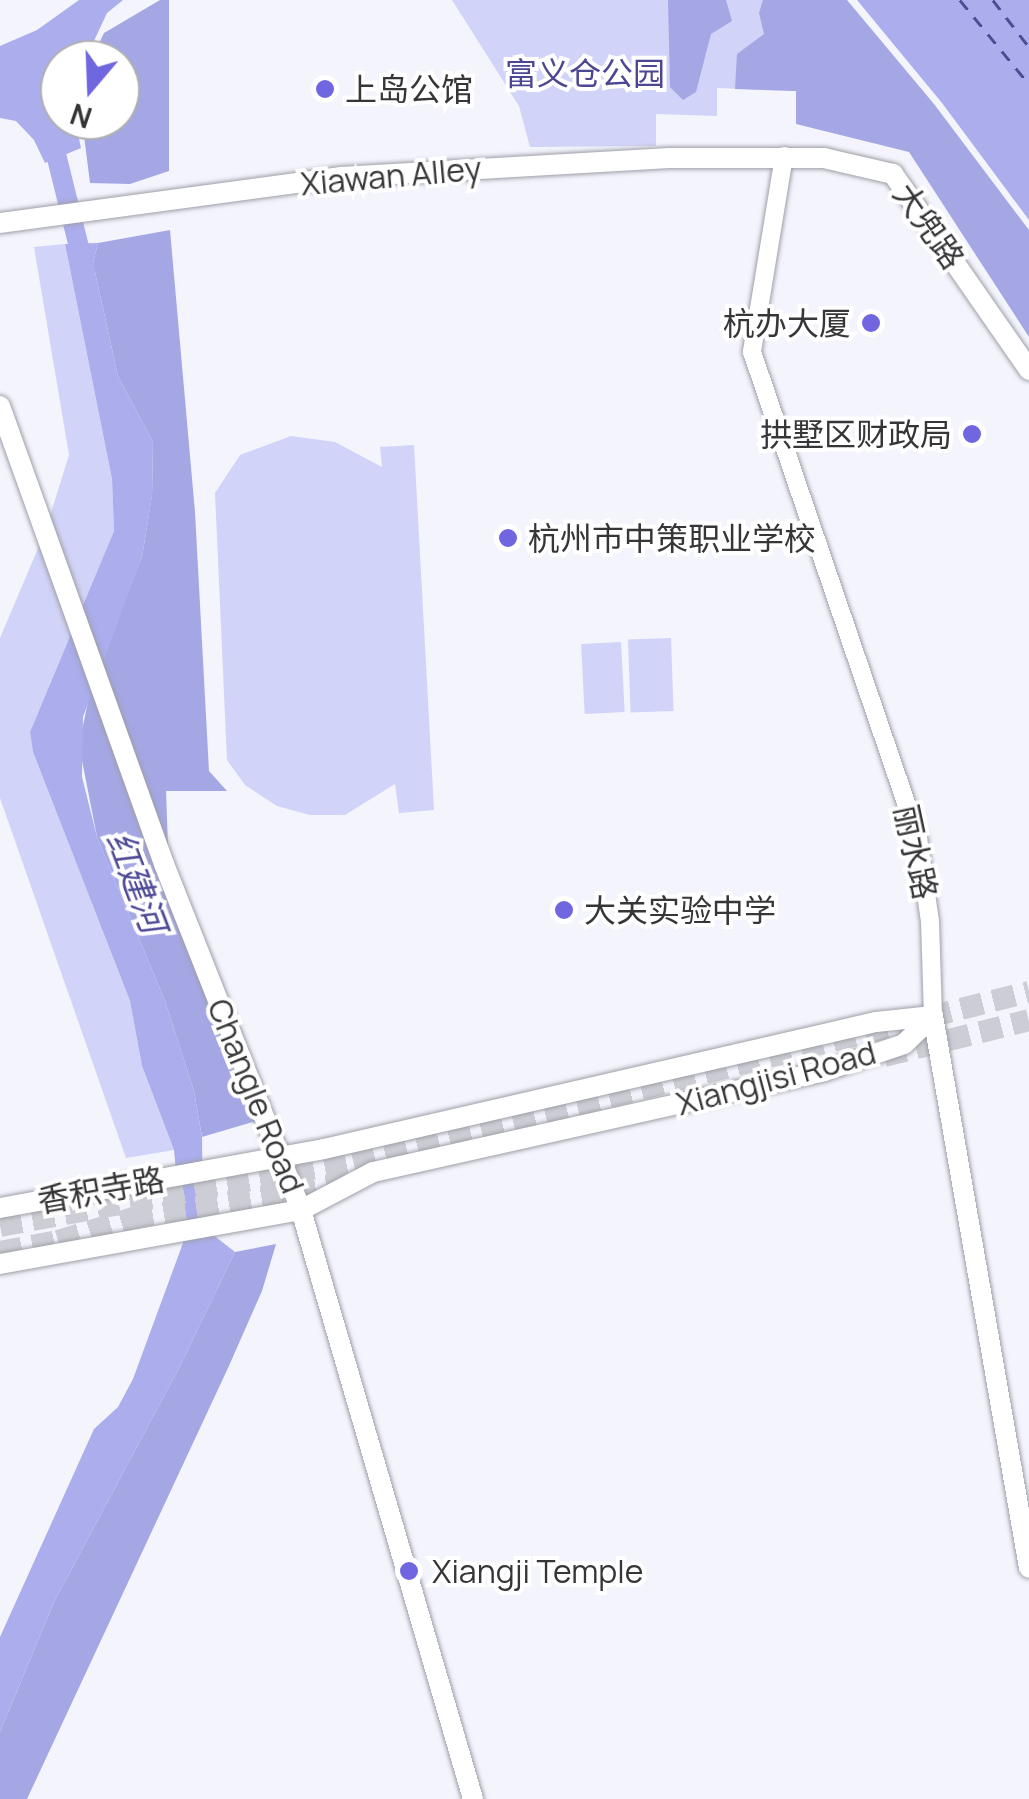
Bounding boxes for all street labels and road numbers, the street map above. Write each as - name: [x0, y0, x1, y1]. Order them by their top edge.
- street label: Xiawan Alley: [299, 149, 483, 203]
- street label: 大兜路: [886, 176, 972, 276]
- street label: 丽水路: [887, 801, 945, 903]
- street label: Changle Road: [200, 993, 312, 1199]
- street label: Xiangjisi Road: [672, 1033, 880, 1123]
- street label: 香积寺路: [35, 1160, 167, 1220]

